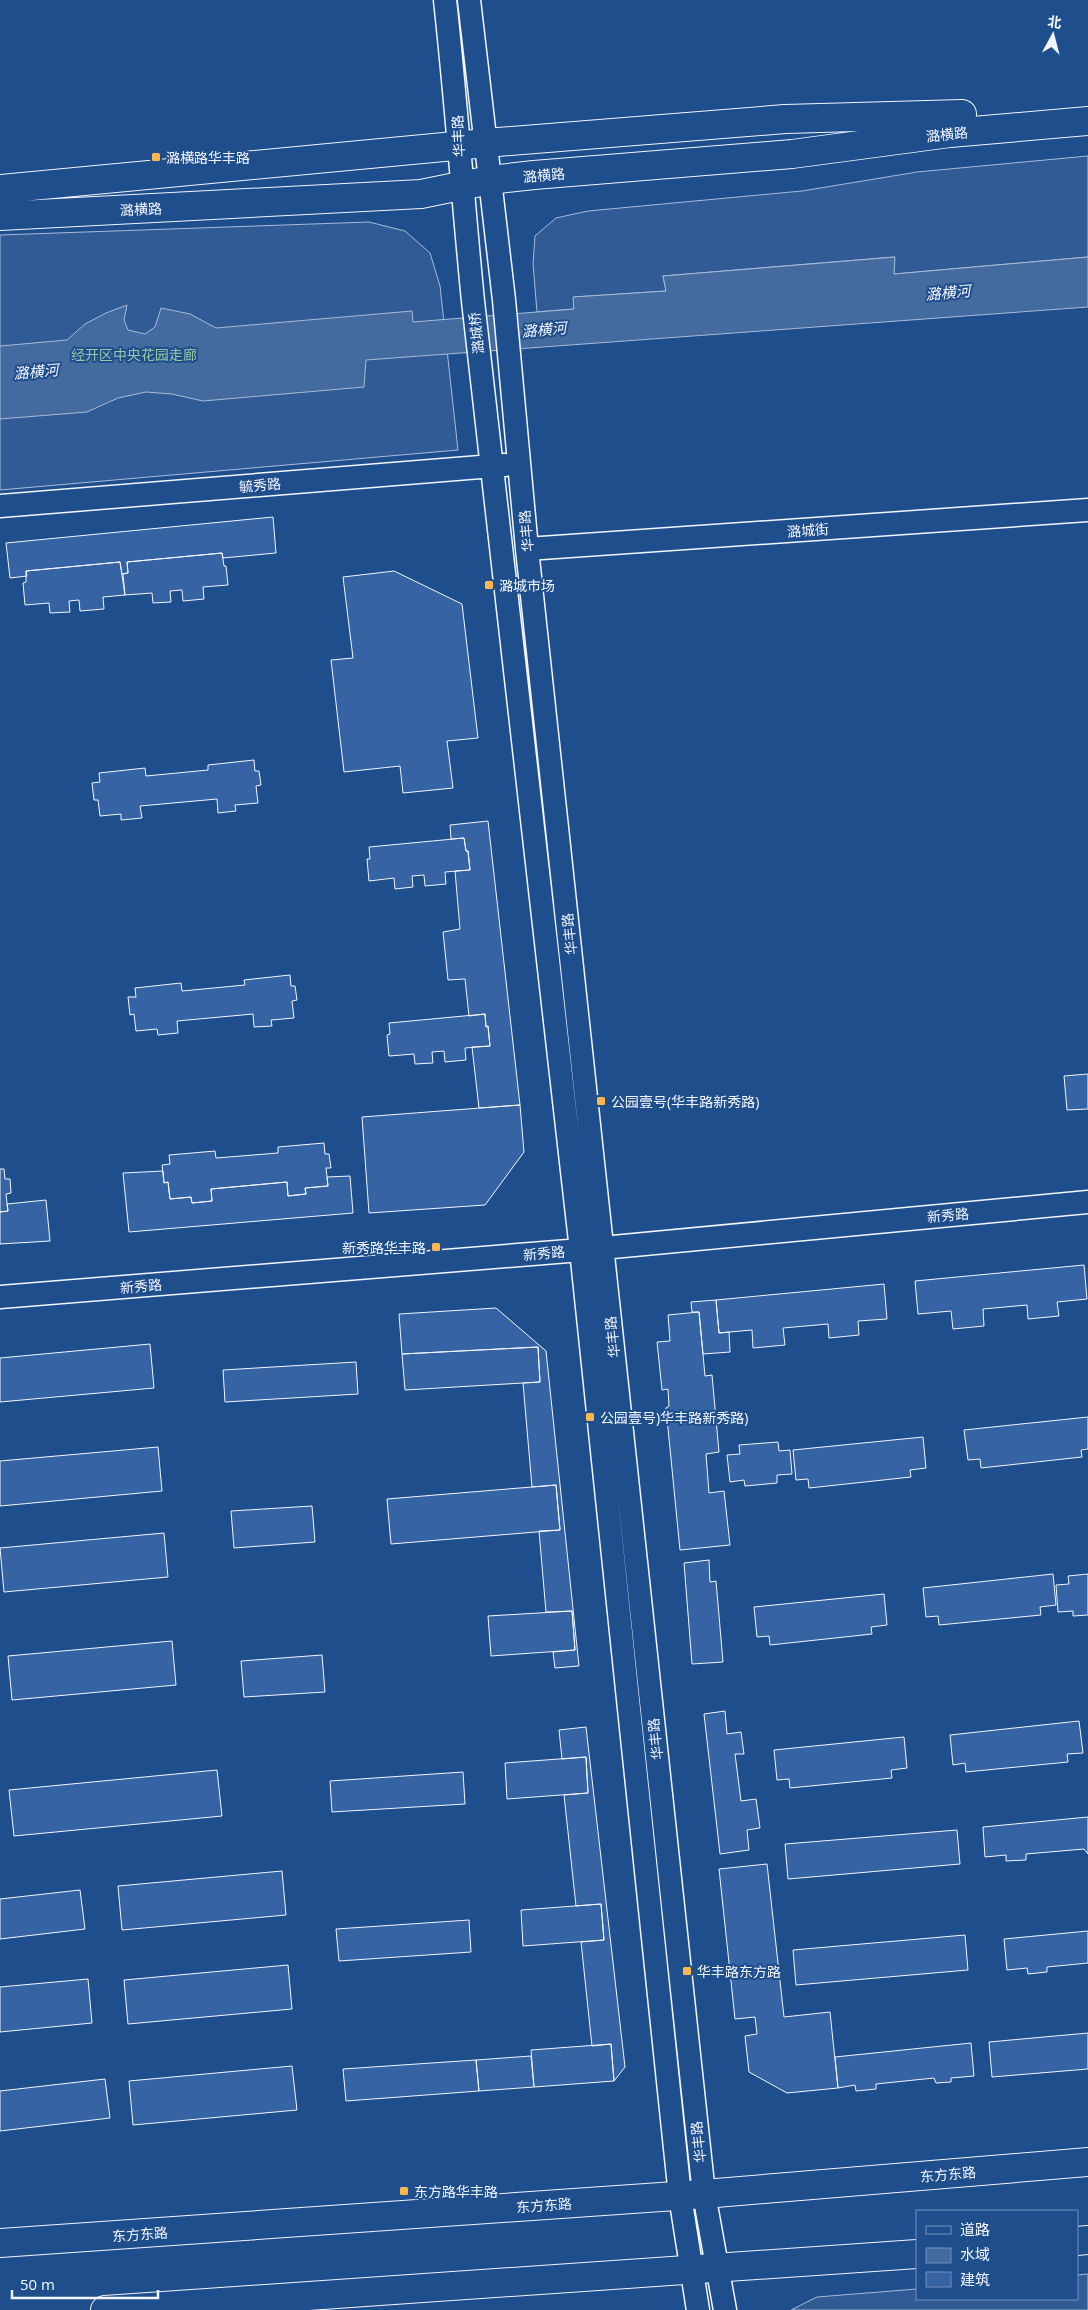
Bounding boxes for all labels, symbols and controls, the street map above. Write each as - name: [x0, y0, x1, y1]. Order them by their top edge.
- north arrow: [1028, 10, 1078, 60]
- text: 北: [1047, 11, 1063, 32]
- street label: 华丰路: [447, 115, 469, 157]
- street label: 潞横路: [925, 122, 969, 146]
- place label: 潞横路华丰路: [166, 148, 250, 167]
- marker: 潞横路华丰路: [150, 151, 162, 163]
- street label: 潞横路: [522, 164, 566, 186]
- street label: 潞横路: [120, 198, 162, 220]
- water label: 潞横河: [925, 280, 974, 304]
- street label: 潞城桥: [464, 311, 488, 355]
- water label: 潞横河: [521, 317, 570, 341]
- park label: 经开区中央花园走廊: [71, 345, 197, 364]
- water label: 潞横河: [13, 359, 62, 383]
- street label: 毓秀路: [238, 474, 282, 496]
- street label: 华丰路: [515, 509, 537, 553]
- street label: 潞城街: [786, 519, 830, 541]
- place label: 潞城市场: [499, 576, 555, 595]
- marker: 潞城市场: [483, 579, 495, 591]
- street label: 华丰路: [557, 912, 581, 956]
- place label: 公园壹号(华丰路新秀路): [611, 1092, 759, 1111]
- marker: 公园壹号(华丰路新秀路): [595, 1095, 607, 1107]
- street label: 新秀路: [926, 1204, 970, 1226]
- place label: 新秀路华丰路: [342, 1238, 426, 1257]
- marker: 新秀路华丰路: [430, 1241, 442, 1253]
- street label: 新秀路: [522, 1242, 566, 1264]
- street label: 新秀路: [119, 1275, 163, 1297]
- street label: 华丰路: [600, 1315, 624, 1359]
- place label: 公园壹号)华丰路新秀路): [600, 1408, 748, 1427]
- marker: 公园壹号)华丰路新秀路): [584, 1411, 596, 1423]
- street label: 华丰路: [643, 1717, 667, 1761]
- place label: 华丰路东方路: [697, 1962, 781, 1981]
- marker: 华丰路东方路: [681, 1965, 693, 1977]
- street label: 华丰路: [686, 2120, 710, 2164]
- street label: 东方东路: [919, 2162, 977, 2186]
- place label: 东方路华丰路: [414, 2182, 498, 2201]
- marker: 东方路华丰路: [398, 2185, 410, 2197]
- street label: 东方东路: [515, 2194, 573, 2216]
- legend: [916, 2210, 1078, 2300]
- text: 道路: [960, 2219, 990, 2239]
- street label: 东方东路: [111, 2223, 169, 2245]
- text: 水域: [960, 2244, 990, 2264]
- scale bar: [12, 2268, 159, 2300]
- text: 建筑: [960, 2269, 990, 2289]
- text: 50 m: [20, 2274, 55, 2294]

